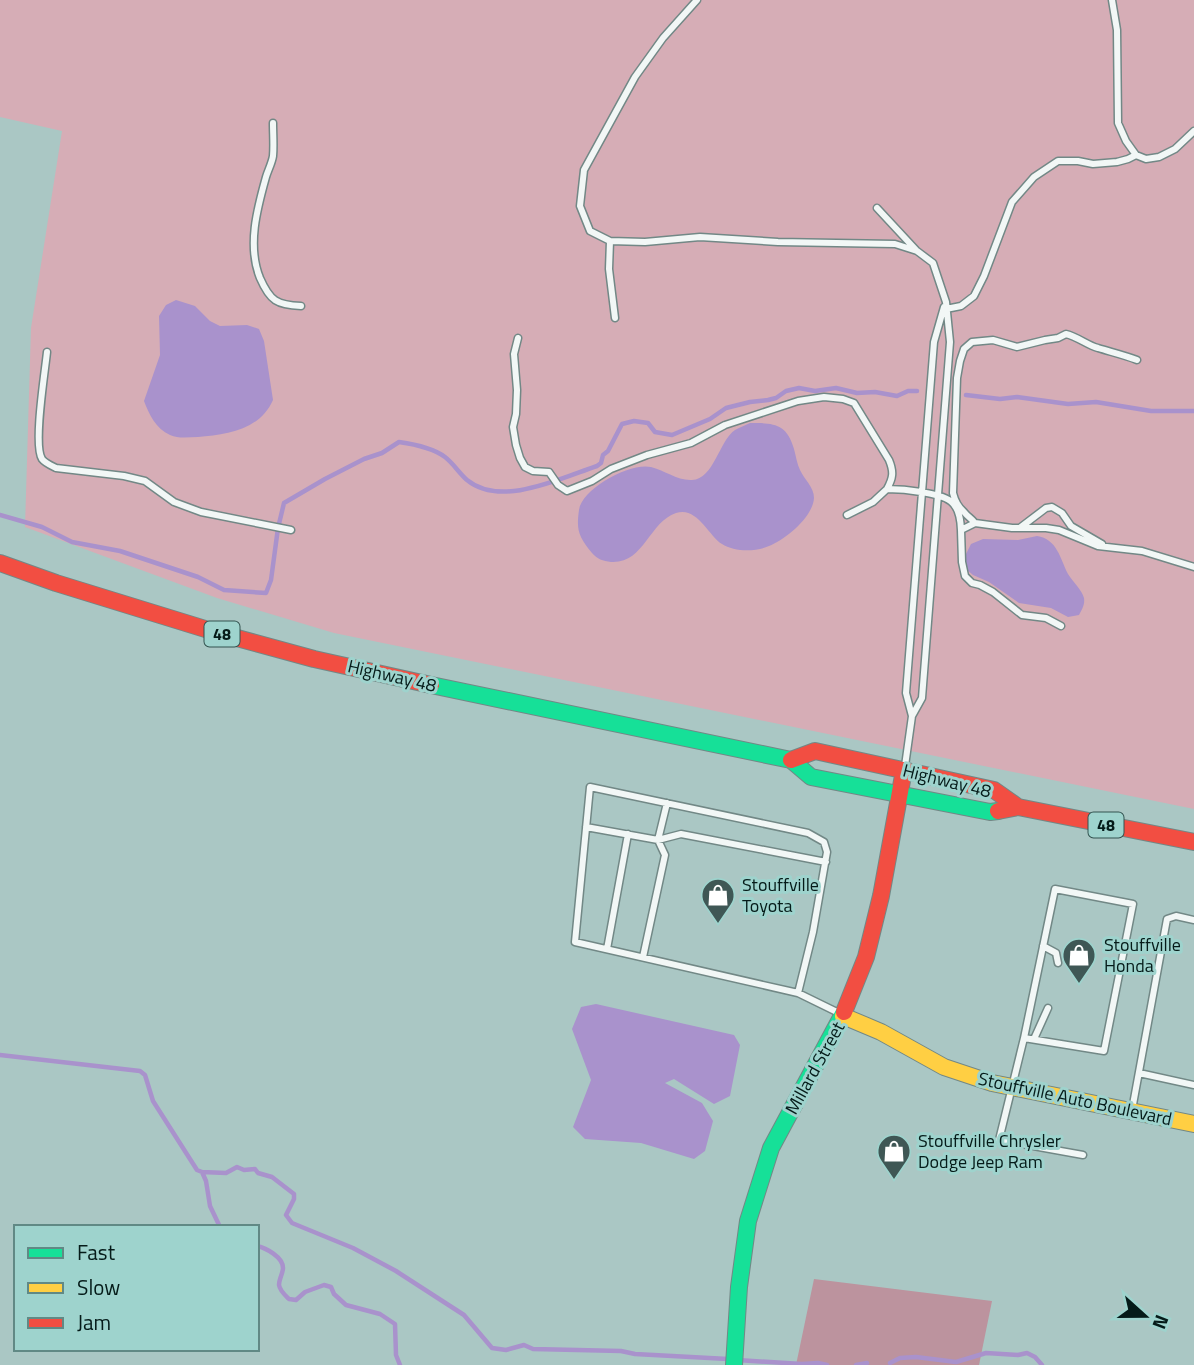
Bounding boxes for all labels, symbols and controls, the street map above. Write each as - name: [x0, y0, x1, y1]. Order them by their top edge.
- road number: 48: [204, 622, 240, 646]
- street label: Highway 48: [345, 652, 439, 699]
- street label: Highway 48: [900, 756, 994, 805]
- road number: 48: [1088, 812, 1124, 838]
- place label: Stouffville Toyota: [742, 871, 819, 919]
- shop icon: Stouffville Toyota: [699, 876, 737, 925]
- place label: Stouffville Honda: [1104, 931, 1181, 979]
- shop icon: Stouffville Honda: [1060, 936, 1098, 985]
- street label: Millard Street: [778, 1016, 851, 1119]
- street label: Stouffville Auto Boulevard: [976, 1065, 1174, 1132]
- place label: Stouffville Chrysler Dodge Jeep Ram: [918, 1127, 1061, 1175]
- shop icon: Stouffville Chrysler Dodge Jeep Ram: [875, 1132, 913, 1181]
- legend: [14, 1225, 259, 1351]
- text: Fast: [77, 1236, 116, 1268]
- text: Slow: [77, 1271, 120, 1303]
- north arrow: [1110, 1281, 1180, 1351]
- text: Jam: [77, 1306, 111, 1338]
- text: N: [1145, 1311, 1177, 1334]

